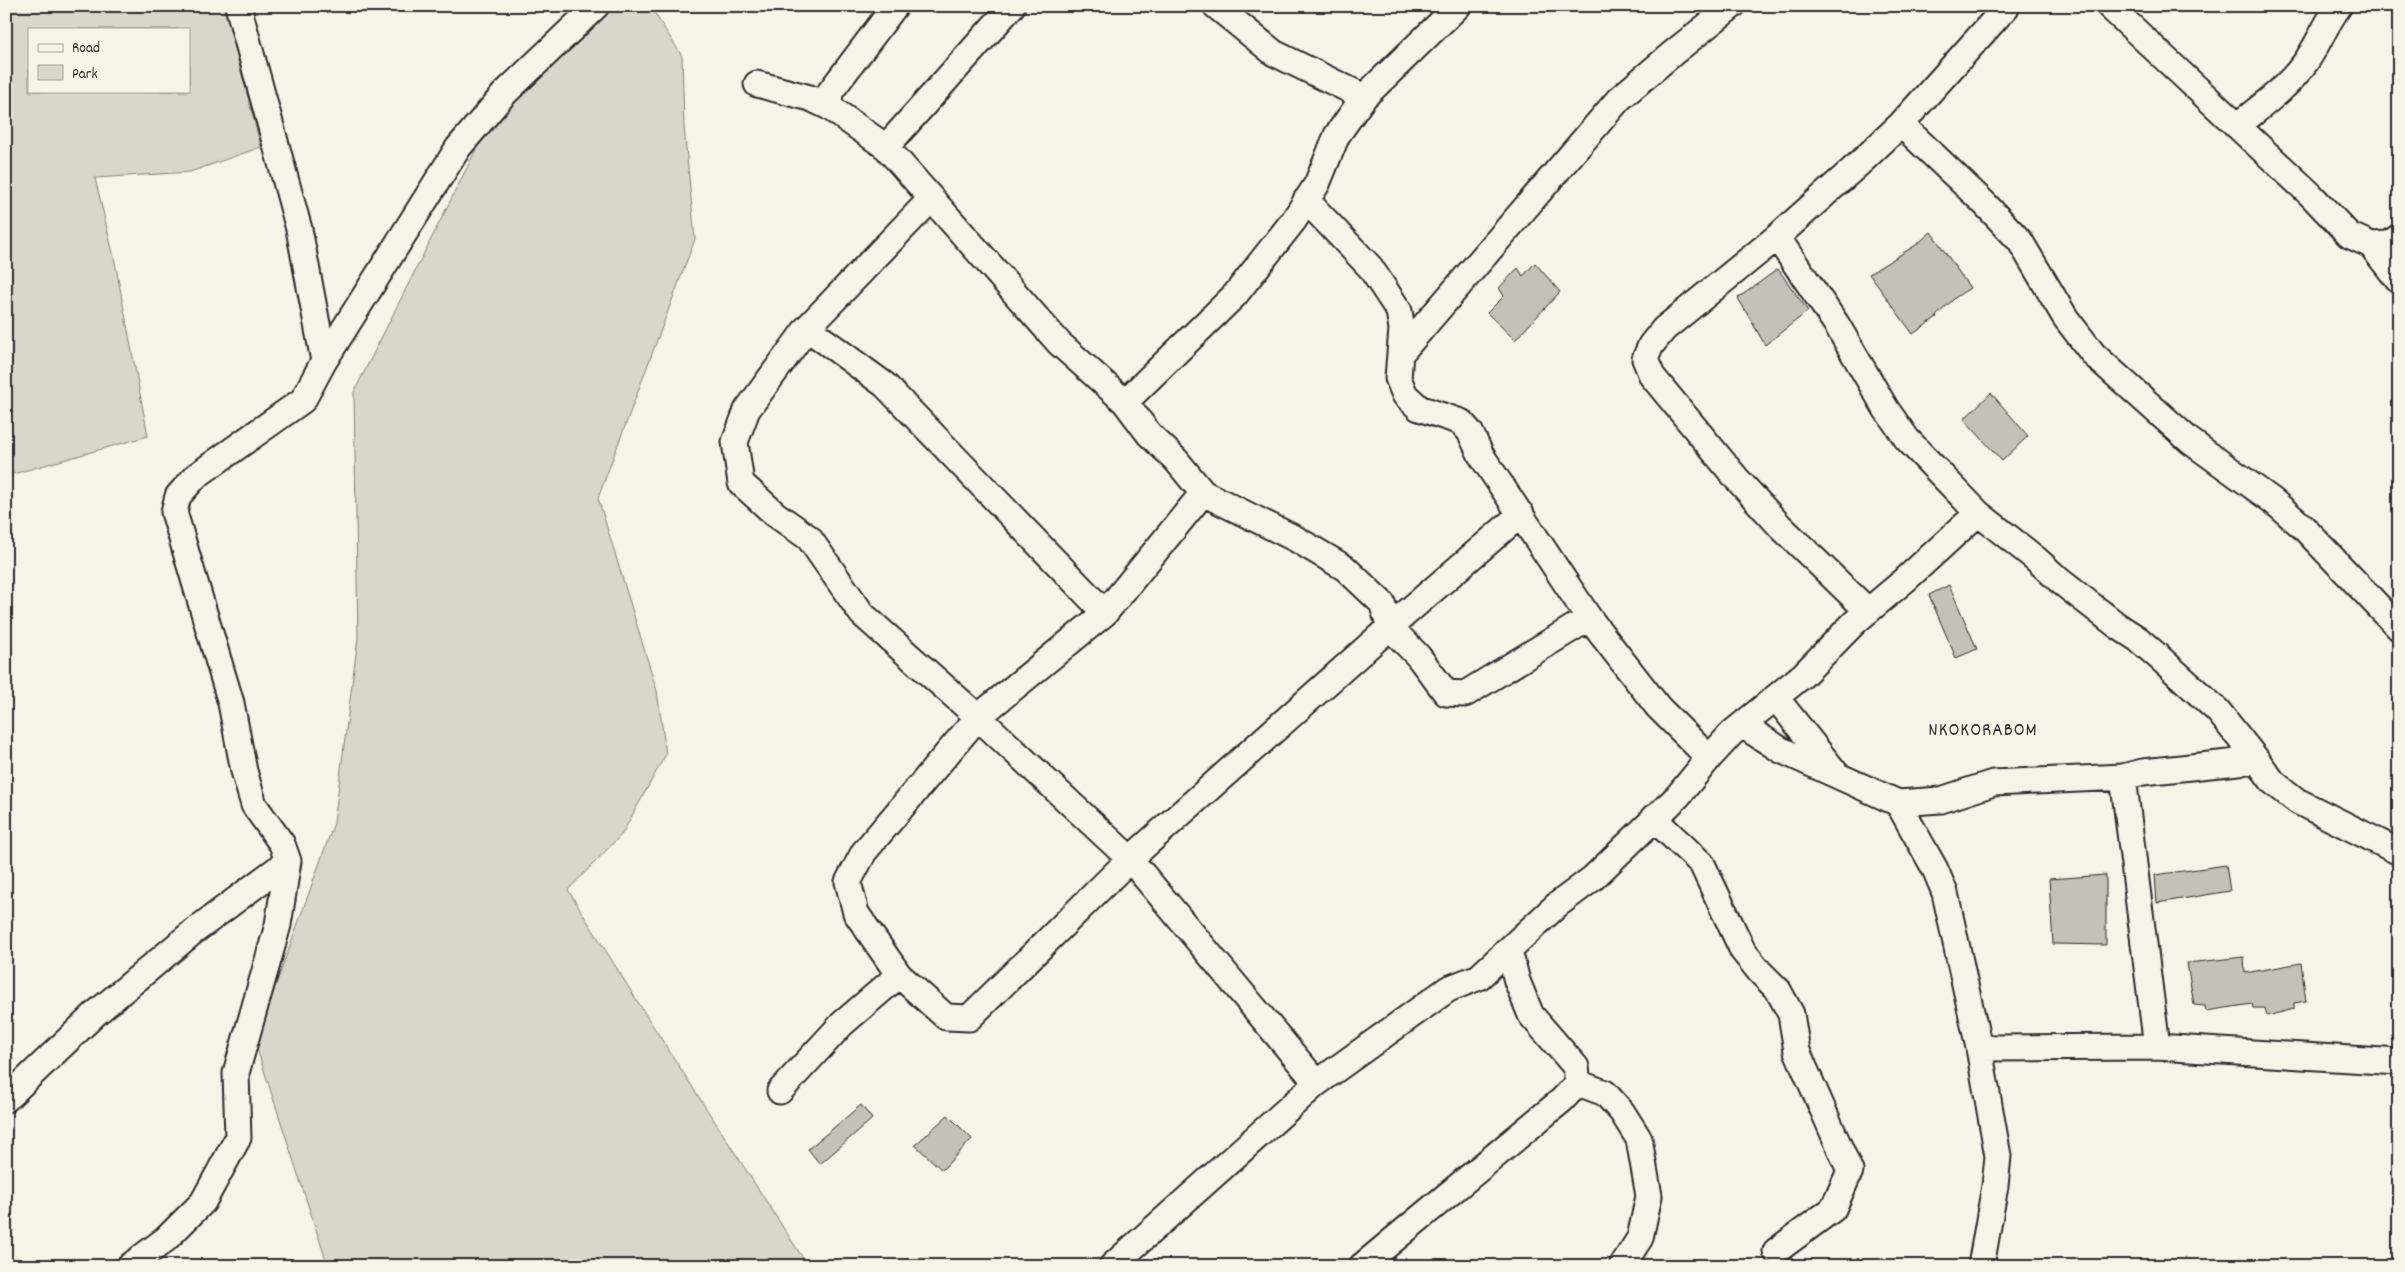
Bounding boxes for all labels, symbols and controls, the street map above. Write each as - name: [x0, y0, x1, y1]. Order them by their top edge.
- legend: [28, 28, 190, 92]
- text: Road: [72, 38, 100, 60]
- text: Park: [72, 64, 98, 86]
- district label: NKOKORABOM: [1928, 718, 2038, 745]

